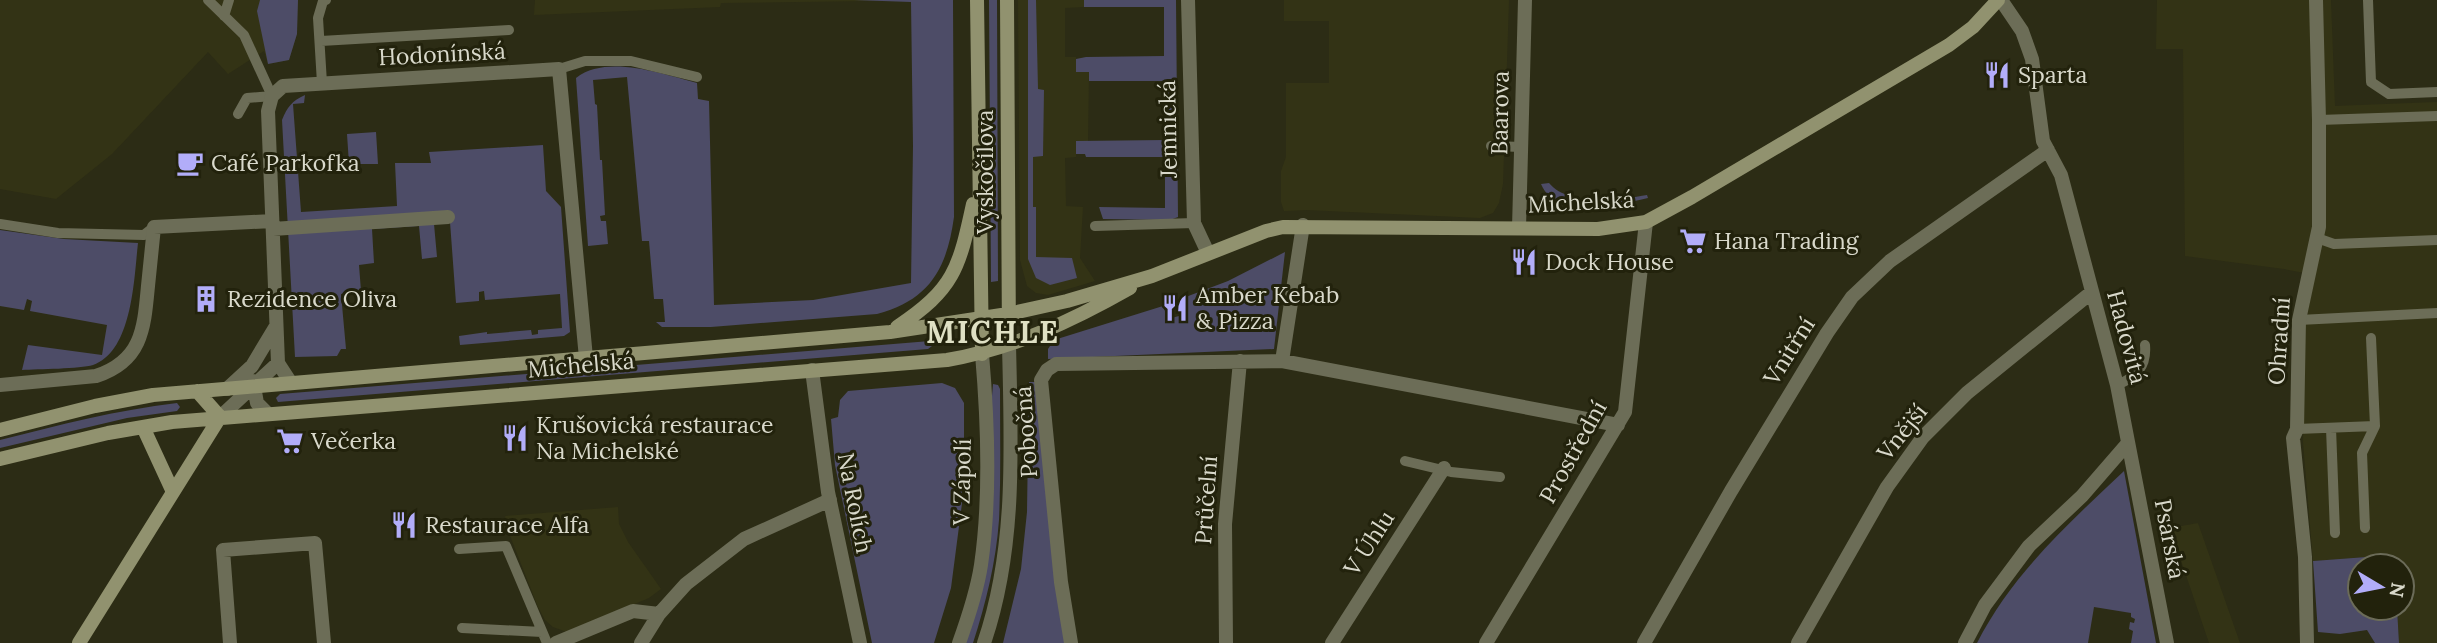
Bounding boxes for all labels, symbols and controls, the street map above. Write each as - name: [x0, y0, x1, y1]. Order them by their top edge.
- street label: Hodonínská: [378, 36, 506, 71]
- restaurant icon: Sparta: [1982, 60, 2012, 90]
- place label: Sparta: [2018, 60, 2088, 89]
- street label: Baarova: [1484, 70, 1515, 155]
- street label: Jemnická: [1152, 80, 1183, 179]
- street label: Vyskočilova: [970, 110, 999, 235]
- cafe icon: Café Parkofka: [175, 148, 205, 178]
- place label: Café Parkofka: [211, 148, 360, 177]
- street label: Michelská: [1527, 184, 1635, 219]
- supermarket icon: Hana Trading: [1678, 226, 1708, 256]
- place label: Hana Trading: [1714, 226, 1860, 255]
- restaurant icon: Dock House: [1509, 247, 1539, 277]
- place label: Dock House: [1545, 247, 1674, 276]
- place label: Amber Kebab & Pizza: [1195, 280, 1339, 335]
- building icon: Rezidence Oliva: [191, 284, 221, 314]
- place label: Rezidence Oliva: [227, 284, 397, 313]
- street label: Hadovitá: [2101, 287, 2154, 387]
- restaurant icon: Amber Kebab & Pizza: [1160, 293, 1190, 323]
- street label: Ohradní: [2261, 296, 2296, 386]
- street label: Vnitřní: [1756, 311, 1821, 391]
- district label: MICHLE: [926, 313, 1060, 351]
- street label: Michelská: [526, 345, 636, 384]
- street label: Pobočná: [1008, 385, 1043, 479]
- street label: Prostřední: [1532, 395, 1613, 508]
- street label: Vnější: [1870, 398, 1933, 467]
- place label: Krušovická restaurace Na Michelské: [536, 410, 774, 465]
- restaurant icon: Krušovická restaurace Na Michelské: [500, 423, 530, 453]
- supermarket icon: Večerka: [275, 426, 305, 456]
- place label: Večerka: [310, 426, 396, 455]
- street label: V Zápolí: [946, 438, 977, 527]
- street label: Na Rolích: [832, 450, 879, 556]
- street label: Průčelní: [1188, 455, 1223, 545]
- street label: Psárská: [2149, 496, 2192, 582]
- street label: V Úhlu: [1336, 504, 1401, 582]
- restaurant icon: Restaurace Alfa: [389, 510, 419, 540]
- place label: Restaurace Alfa: [425, 510, 589, 539]
- north arrow: [2346, 552, 2416, 622]
- text: N: [2385, 581, 2411, 600]

